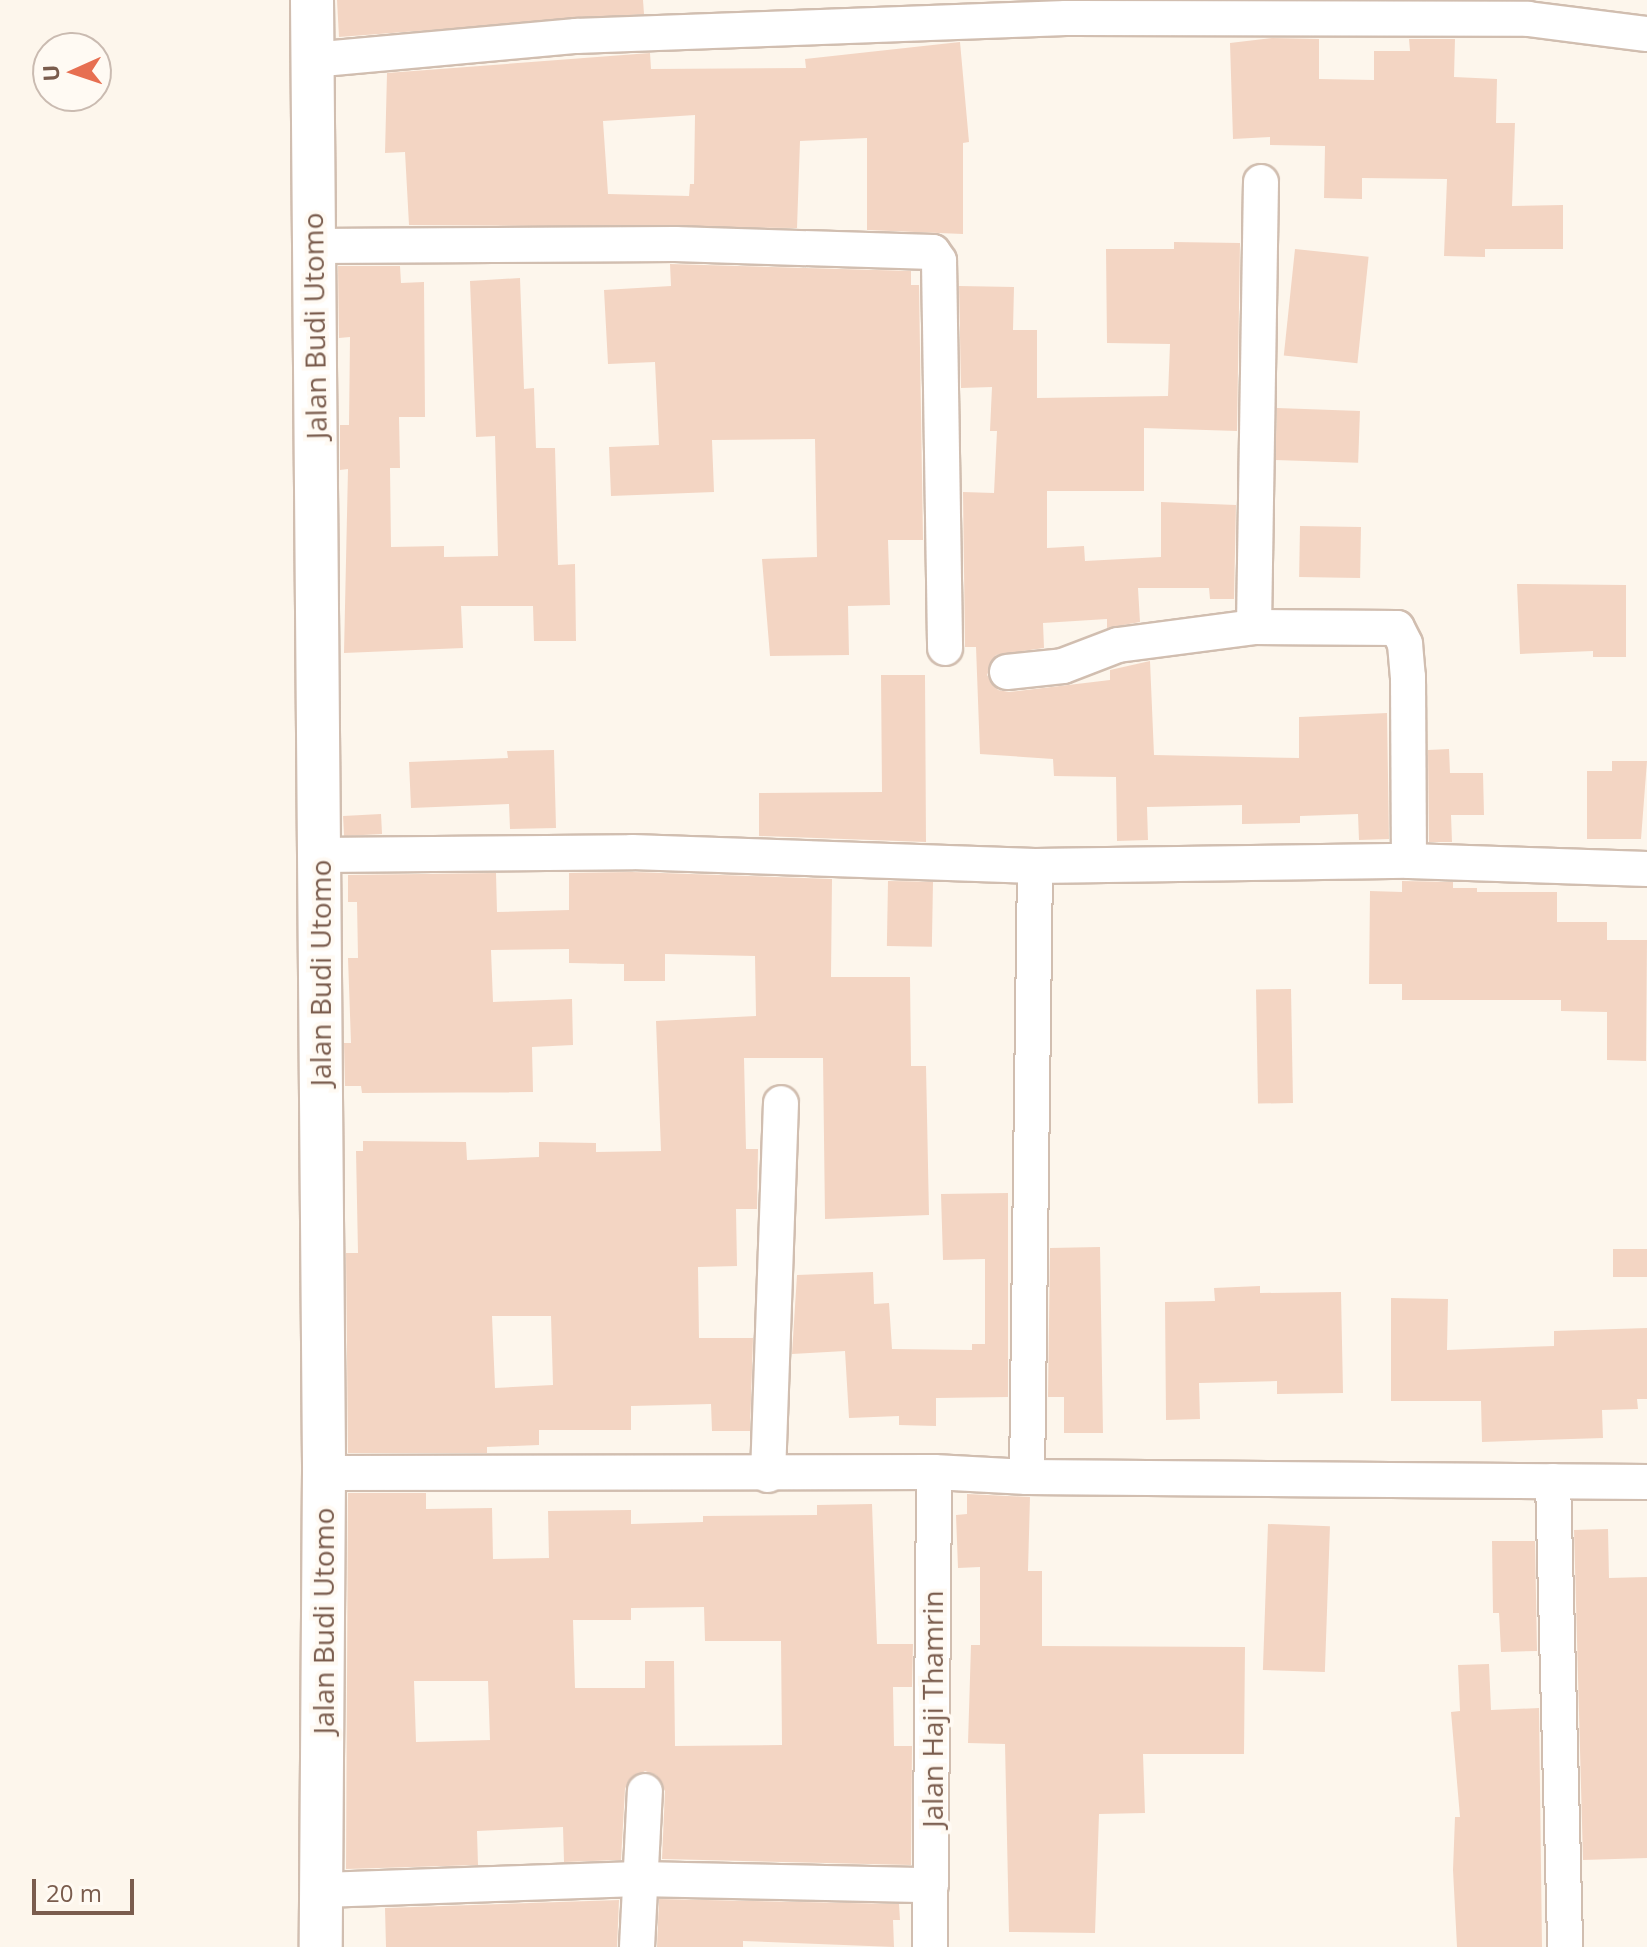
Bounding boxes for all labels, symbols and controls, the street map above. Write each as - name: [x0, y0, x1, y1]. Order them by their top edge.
- north arrow: [32, 32, 112, 112]
- text: U: [35, 64, 65, 82]
- street label: Jalan Budi Utomo: [295, 212, 333, 440]
- street label: Jalan Budi Utomo: [303, 860, 337, 1086]
- street label: Jalan Budi Utomo: [306, 1508, 340, 1734]
- street label: Jalan Haji Thamrin: [915, 1590, 949, 1828]
- scale bar: [36, 1863, 138, 1913]
- text: 20 m: [46, 1876, 102, 1909]

